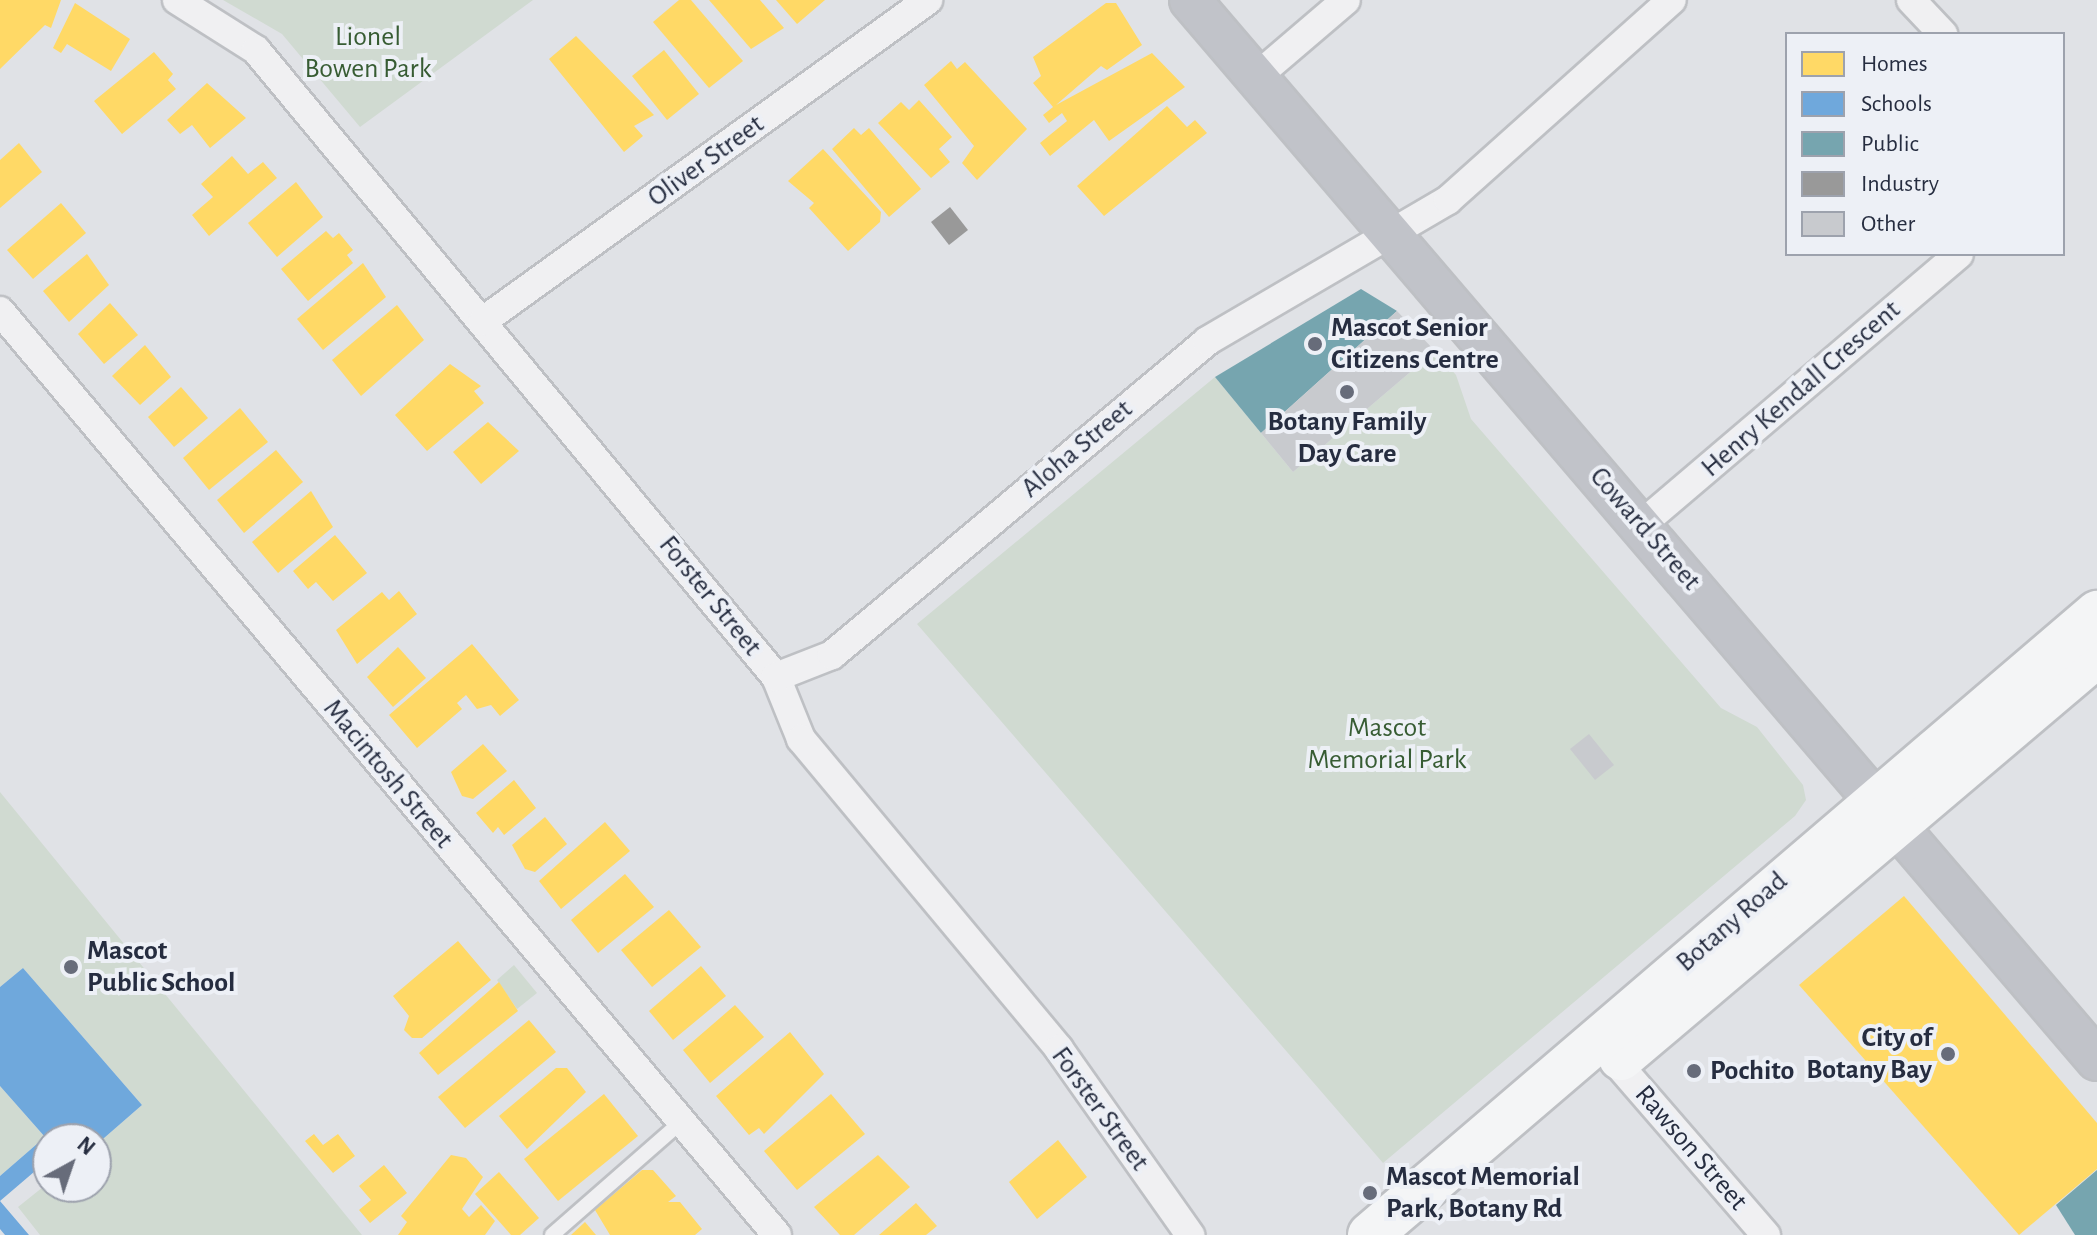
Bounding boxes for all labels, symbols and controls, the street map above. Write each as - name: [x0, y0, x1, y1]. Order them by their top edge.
- park label: Lionel Bowen Park: [305, 20, 431, 86]
- legend: [1785, 32, 2065, 256]
- text: Homes: [1861, 52, 1928, 76]
- text: Schools: [1861, 92, 1932, 116]
- street label: Oliver Street: [641, 108, 771, 214]
- text: Public: [1861, 132, 1919, 156]
- text: Industry: [1861, 172, 1939, 196]
- text: Other: [1861, 212, 1915, 236]
- street label: Henry Kendall Crescent: [1695, 293, 1907, 485]
- place label: Mascot Senior Citizens Centre: [1331, 311, 1499, 377]
- marker: Mascot Senior Citizens Centre: [1306, 335, 1324, 353]
- marker: Botany Family Day Care: [1338, 383, 1356, 401]
- street label: Aloha Street: [1015, 393, 1139, 505]
- place label: Botany Family Day Care: [1268, 405, 1426, 471]
- street label: Coward Street: [1582, 460, 1708, 598]
- street label: Forster Street: [651, 529, 769, 663]
- street label: Macintosh Street: [316, 693, 460, 855]
- park label: Mascot Memorial Park: [1308, 711, 1466, 777]
- street label: Botany Road: [1670, 865, 1794, 979]
- place label: Mascot Public School: [87, 934, 235, 1000]
- marker: Mascot Public School: [62, 958, 80, 976]
- place label: City of Botany Bay: [1806, 1021, 1932, 1087]
- street label: Forster Street: [1044, 1040, 1156, 1178]
- marker: City of Botany Bay: [1939, 1045, 1957, 1063]
- place label: Pochito: [1710, 1054, 1794, 1088]
- marker: Pochito: [1685, 1062, 1703, 1080]
- street label: Rawson Street: [1627, 1078, 1755, 1218]
- north arrow: [32, 1123, 112, 1203]
- text: N: [73, 1133, 99, 1159]
- place label: Mascot Memorial Park, Botany Rd: [1386, 1160, 1580, 1226]
- marker: Mascot Memorial Park, Botany Rd: [1361, 1184, 1379, 1202]

